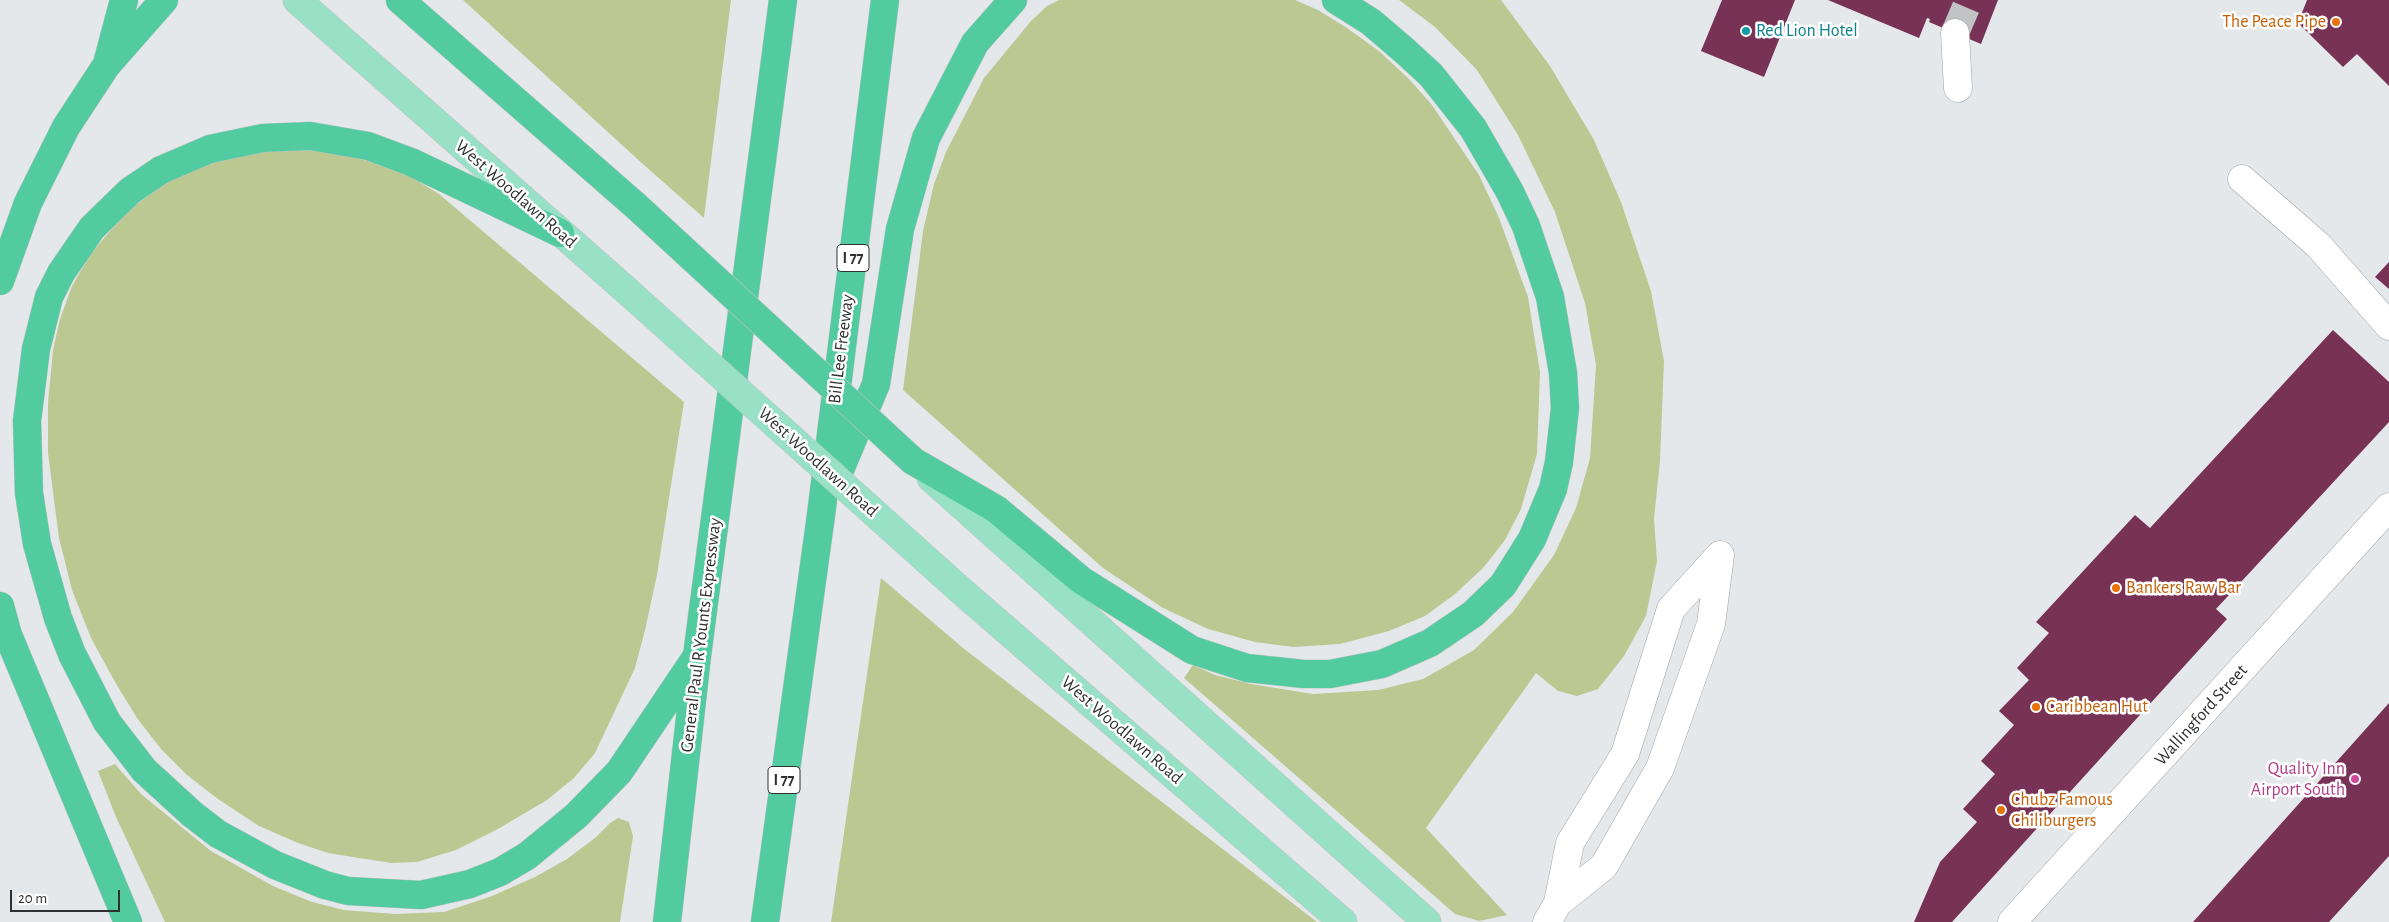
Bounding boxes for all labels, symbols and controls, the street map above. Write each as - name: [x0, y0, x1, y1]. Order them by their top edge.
- place label: The Peace Pipe: [2222, 11, 2326, 33]
- marker: The Peace Pipe: [2330, 16, 2342, 28]
- place label: Red Lion Hotel: [1756, 20, 1858, 42]
- marker: Red Lion Hotel: [1740, 25, 1752, 37]
- street label: West Woodlawn Road: [451, 135, 581, 253]
- road number: I 77: [837, 244, 869, 272]
- street label: Bill Lee Freeway: [824, 293, 858, 405]
- street label: West Woodlawn Road: [754, 402, 882, 522]
- street label: General Paul R Younts Expressway: [676, 517, 726, 753]
- place label: Bankers Raw Bar: [2126, 577, 2241, 599]
- marker: Bankers Raw Bar: [2110, 582, 2122, 594]
- street label: Wallingford Street: [2150, 660, 2252, 770]
- street label: West Woodlawn Road: [1057, 671, 1187, 789]
- place label: Caribbean Hut: [2046, 696, 2148, 718]
- marker: Caribbean Hut: [2030, 701, 2042, 713]
- place label: Quality Inn Airport South: [2251, 758, 2345, 801]
- road number: I 77: [768, 766, 800, 794]
- marker: Quality Inn Airport South: [2349, 773, 2361, 785]
- place label: Chubz Famous Chiliburgers: [2011, 789, 2113, 832]
- marker: Chubz Famous Chiliburgers: [1995, 804, 2007, 816]
- scale bar: [12, 880, 122, 912]
- text: 20 m: [18, 891, 47, 906]

